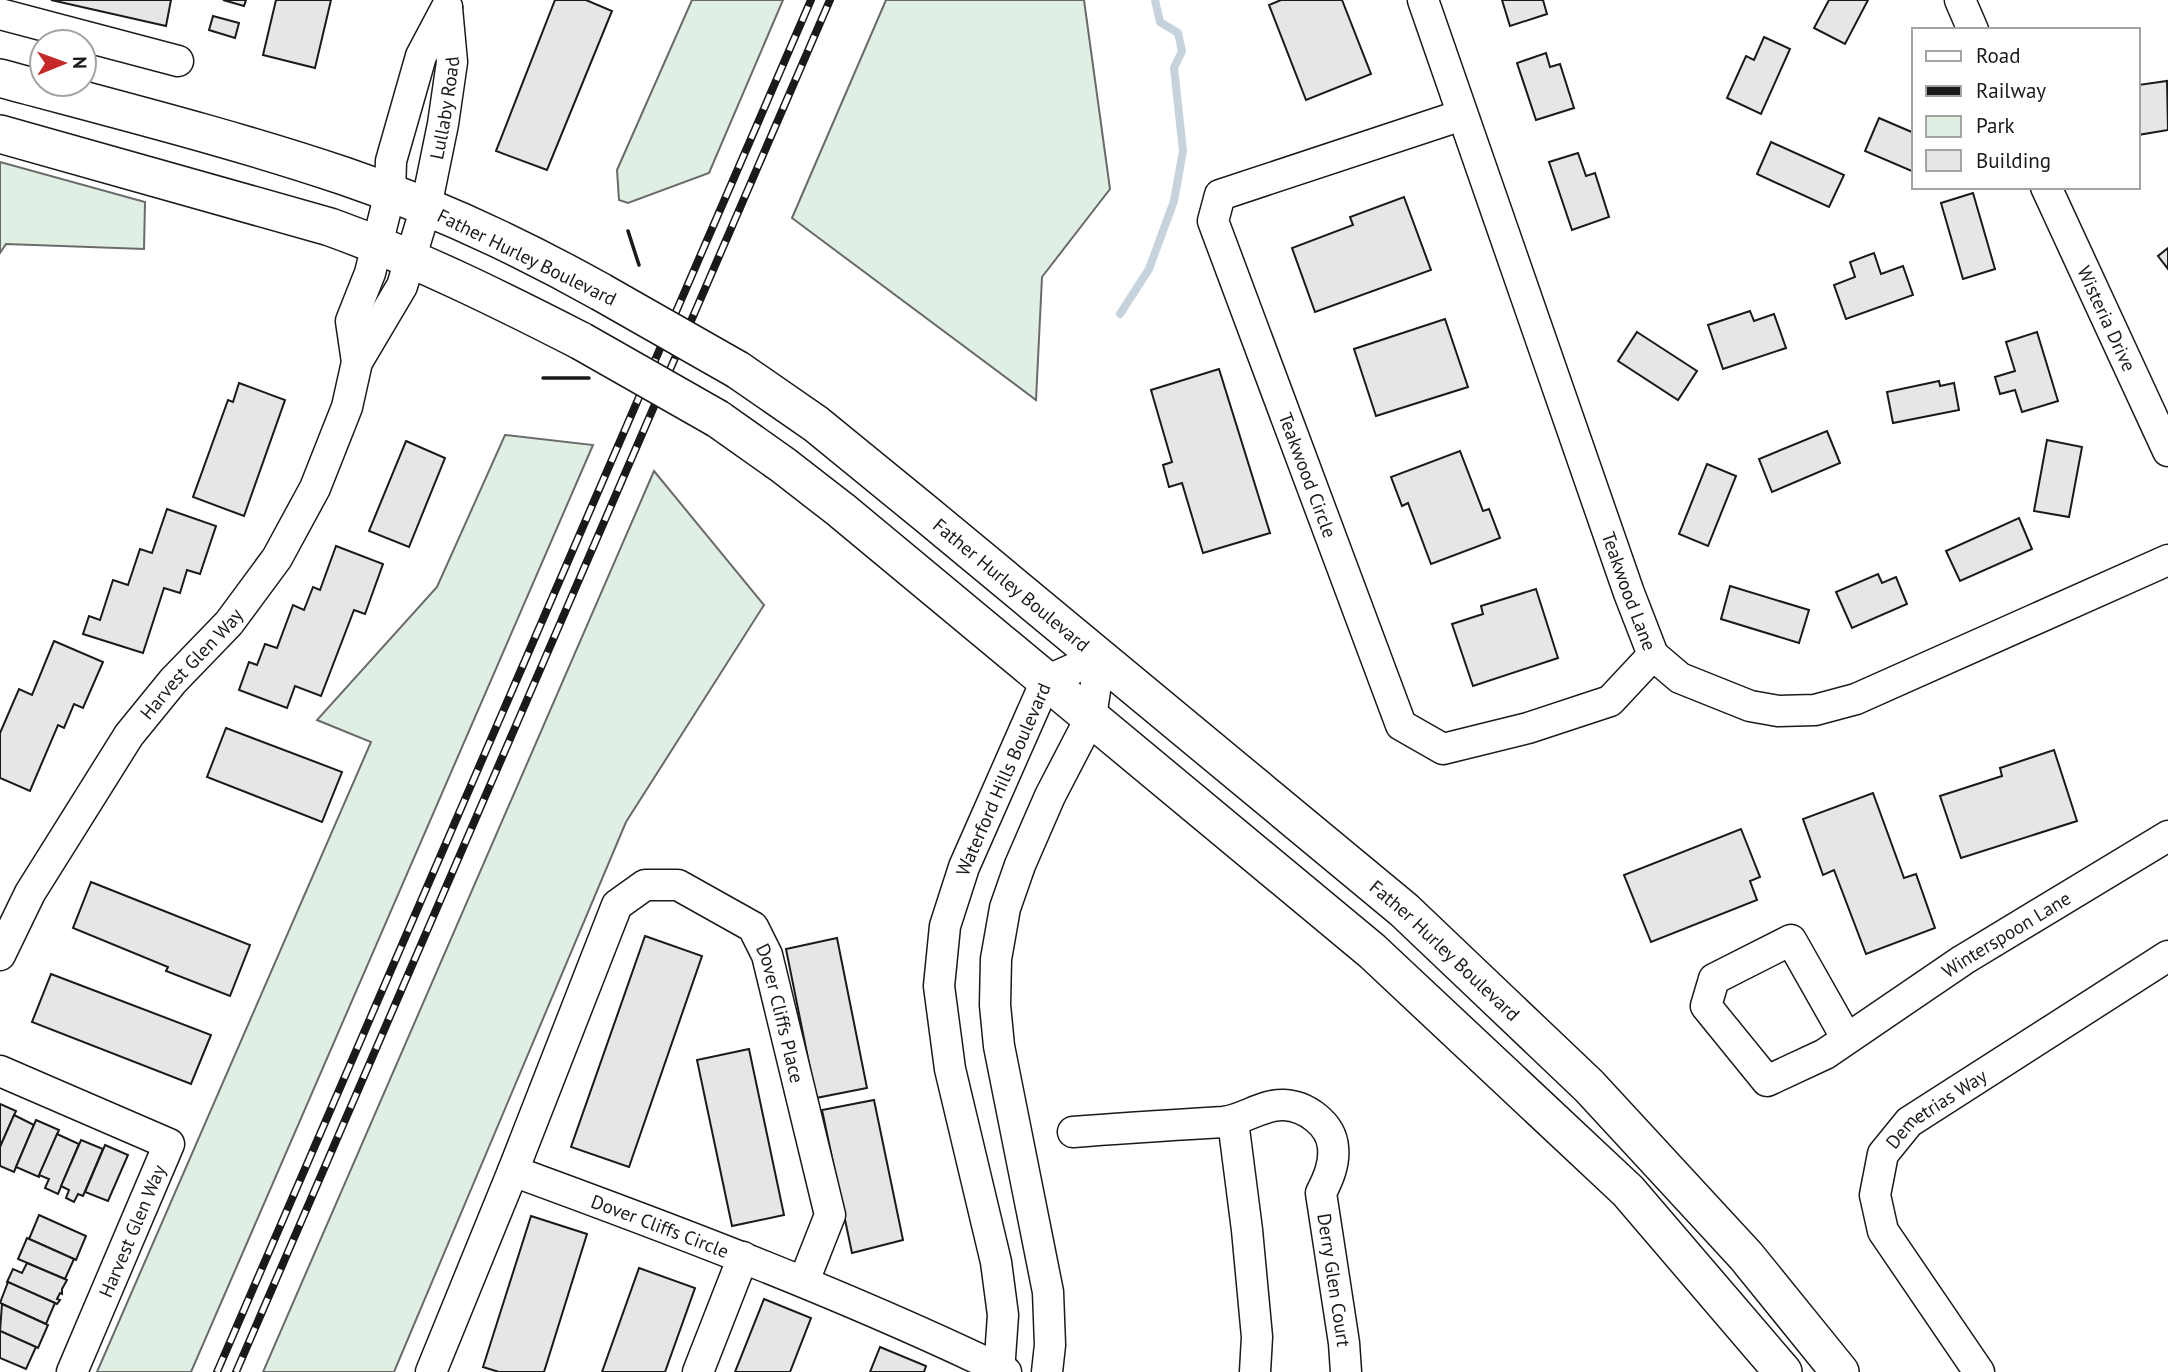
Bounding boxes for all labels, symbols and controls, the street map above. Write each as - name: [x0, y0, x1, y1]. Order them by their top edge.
- north arrow: [28, 28, 98, 98]
- legend: [1912, 28, 2140, 189]
- text: Road: [1976, 42, 2020, 69]
- text: N: [68, 56, 92, 69]
- street label: Lullaby Road: [424, 56, 464, 161]
- text: Railway: [1976, 77, 2046, 104]
- text: Park: [1976, 112, 2015, 139]
- text: Building: [1976, 147, 2051, 174]
- street label: Father Hurley Boulevard: [434, 203, 620, 311]
- street label: Wisteria Drive: [2072, 262, 2142, 375]
- street label: Teakwood Circle: [1273, 409, 1342, 541]
- street label: Father Hurley Boulevard: [928, 513, 1095, 657]
- street label: Teakwood Lane: [1597, 528, 1662, 654]
- street label: Harvest Glen Way: [135, 603, 248, 724]
- street label: Waterford Hills Boulevard: [950, 679, 1056, 878]
- street label: Father Hurley Boulevard: [1365, 875, 1525, 1026]
- street label: Winterspoon Lane: [1937, 886, 2075, 983]
- street label: Dover Cliffs Place: [751, 939, 810, 1085]
- street label: Demetrias Way: [1880, 1063, 1991, 1153]
- street label: Harvest Glen Way: [93, 1161, 171, 1301]
- street label: Dover Cliffs Circle: [588, 1189, 732, 1263]
- street label: Derry Glen Court: [1312, 1212, 1356, 1348]

